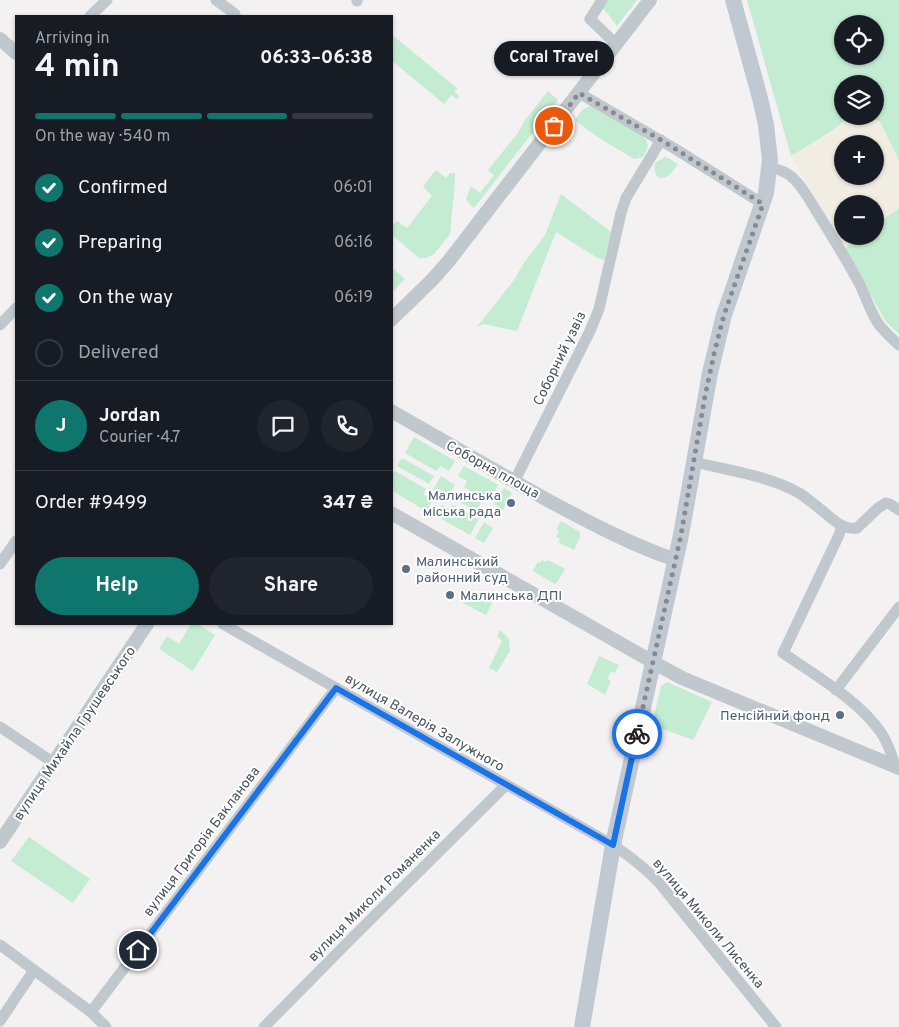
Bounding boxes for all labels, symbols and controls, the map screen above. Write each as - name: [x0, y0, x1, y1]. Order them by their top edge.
- map controls: [834, 15, 884, 245]
- button: locate: [834, 15, 884, 65]
- text: Arriving in: [35, 29, 110, 49]
- callout: Coral Travel: [494, 41, 614, 76]
- text: 06:33–06:38: [260, 46, 373, 70]
- text: 4 min: [35, 48, 120, 88]
- text: Coral Travel: [509, 48, 599, 68]
- button: layers: [834, 75, 884, 125]
- pin: [533, 105, 575, 147]
- icon: bag: [540, 112, 568, 140]
- text: On the way · 540 m: [35, 127, 170, 147]
- button: +: [834, 135, 884, 185]
- icon: check: [35, 174, 63, 202]
- text: Confirmed: [78, 176, 168, 200]
- text: 06:01: [333, 178, 373, 198]
- button: −: [834, 195, 884, 245]
- icon: check: [35, 229, 63, 257]
- text: Preparing: [78, 231, 162, 255]
- text: 06:16: [334, 233, 373, 253]
- icon: check: [35, 284, 63, 312]
- text: On the way: [78, 286, 173, 310]
- text: 06:19: [334, 288, 373, 308]
- street label: Соборний узвіз: [530, 309, 591, 409]
- text: Delivered: [78, 341, 159, 365]
- button: chat: [257, 400, 309, 452]
- button: phone: [321, 400, 373, 452]
- text: Jordan: [99, 404, 161, 428]
- text: J: [56, 414, 66, 438]
- text: Courier · 4.7: [99, 428, 180, 448]
- street label: Соборна площа: [443, 438, 542, 503]
- place label: Малинська міська рада: [423, 488, 501, 521]
- text: Order #9499: [35, 491, 147, 515]
- text: 347 ₴: [322, 491, 373, 515]
- marker: Малинська міська рада: [505, 497, 517, 509]
- place label: Малинський районний суд: [416, 554, 508, 587]
- button: Help: [35, 557, 199, 615]
- button: Share: [209, 557, 373, 615]
- marker: Малинський районний суд: [400, 563, 412, 575]
- place label: Малинська ДПІ: [460, 588, 562, 605]
- marker: Малинська ДПІ: [444, 589, 456, 601]
- street label: вулиця Михайла Грушевського: [11, 643, 140, 824]
- street label: вулиця Валерія Залужного: [341, 671, 507, 776]
- place label: Пенсійний фонд: [720, 708, 830, 725]
- courier: [612, 709, 662, 759]
- marker: Пенсійний фонд: [834, 709, 846, 721]
- icon: bike: [623, 720, 651, 748]
- street label: вулиця Григорія Бакланова: [140, 764, 264, 920]
- street label: вулиця Миколи Романенка: [305, 826, 445, 966]
- street label: вулиця Миколи Лисенка: [648, 856, 767, 992]
- pin: [117, 929, 159, 971]
- icon: home: [124, 936, 152, 964]

